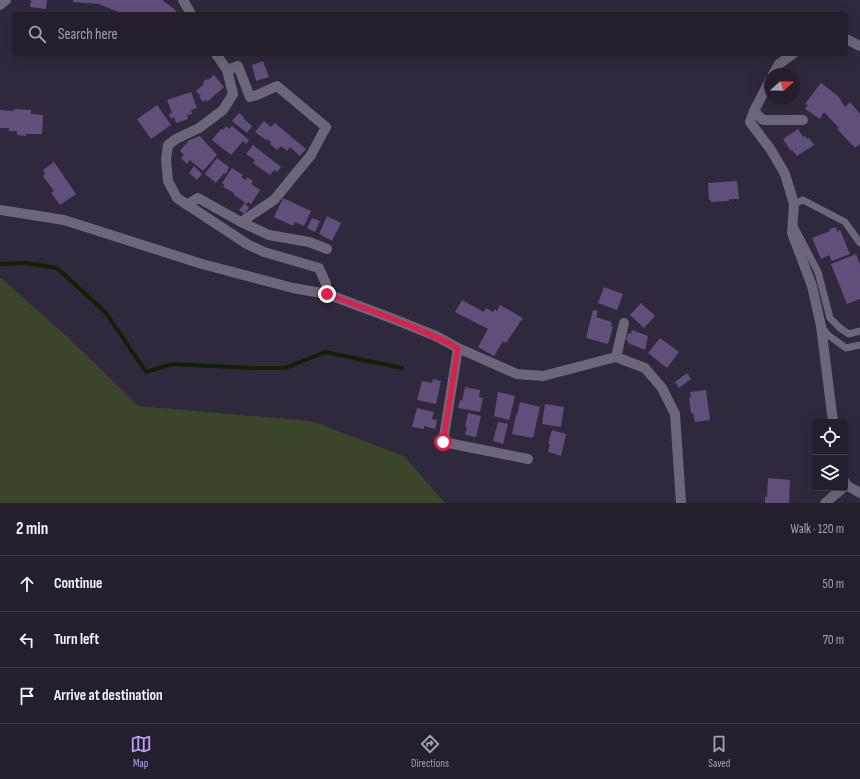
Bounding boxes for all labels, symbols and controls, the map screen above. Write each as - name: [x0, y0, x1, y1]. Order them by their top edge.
- search box: [12, 12, 848, 56]
- icon: search: [26, 23, 48, 45]
- text: Search here: [58, 25, 118, 44]
- north arrow: [764, 68, 800, 104]
- route end: [318, 285, 336, 303]
- map controls: [812, 419, 848, 491]
- button: locate: [812, 419, 848, 455]
- route start: [434, 433, 452, 451]
- button: layers: [812, 455, 848, 491]
- text: 2 min: [16, 519, 48, 539]
- text: Walk · 120 m: [791, 521, 844, 537]
- icon: ahead: [16, 573, 38, 595]
- text: Continue: [54, 574, 103, 593]
- text: 50 m: [823, 576, 844, 592]
- icon: left: [16, 629, 38, 651]
- text: Turn left: [54, 630, 99, 649]
- text: 70 m: [823, 632, 844, 648]
- icon: arrive: [16, 685, 38, 707]
- text: Arrive at destination: [54, 686, 163, 705]
- tab: Map: [130, 733, 152, 770]
- tab: Directions: [411, 733, 449, 770]
- tab: Saved: [708, 733, 730, 770]

